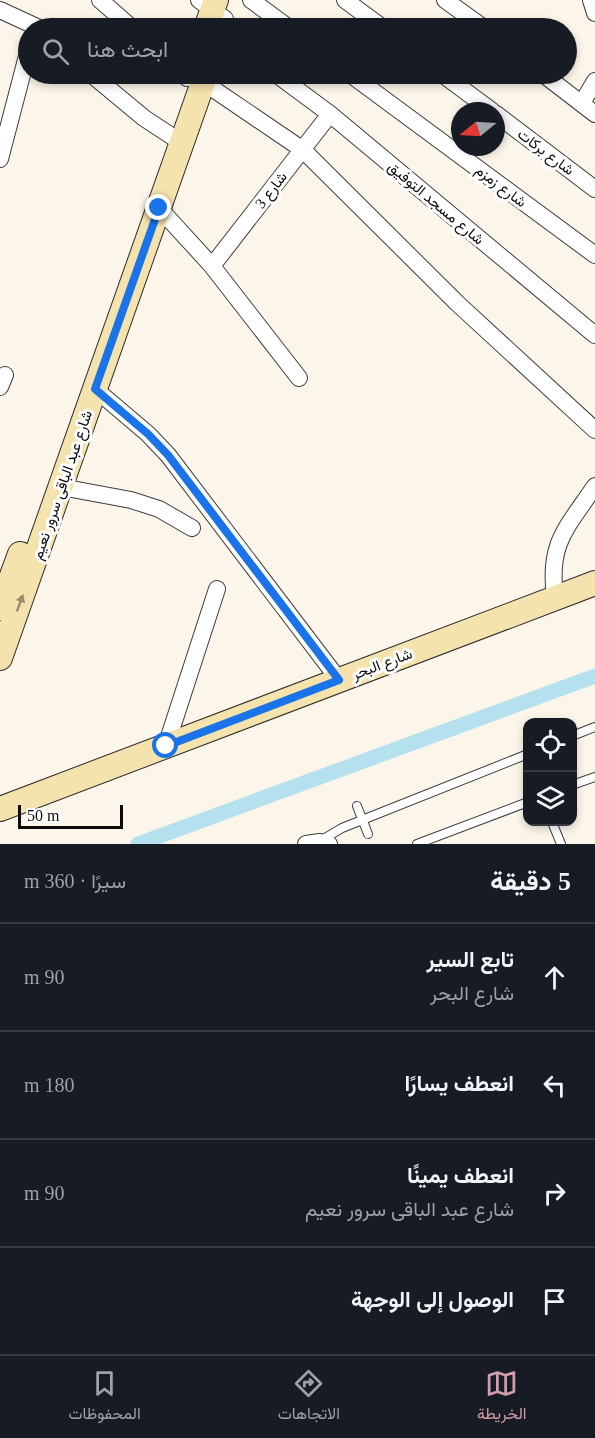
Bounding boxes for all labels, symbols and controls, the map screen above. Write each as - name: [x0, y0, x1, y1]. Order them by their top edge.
- search box: [18, 18, 577, 84]
- icon: search: [39, 35, 72, 68]
- text: ابحث هنا: [87, 37, 168, 62]
- north arrow: [451, 102, 505, 156]
- street label: شارع بركات: [513, 126, 577, 181]
- street label: شارع مسجد التوفيق: [383, 158, 487, 250]
- street label: شارع زمزم: [471, 162, 530, 213]
- street label: شارع 3: [252, 169, 293, 213]
- route end: [145, 194, 171, 220]
- street label: شارع عبد الباقى سرور نعيم: [29, 408, 98, 563]
- one-way arrow: [15, 594, 25, 612]
- street label: شارع البحر: [349, 645, 415, 686]
- map controls: [523, 718, 577, 826]
- button: locate: [523, 718, 577, 772]
- route start: [152, 732, 178, 758]
- button: layers: [523, 772, 577, 826]
- scale bar: [18, 802, 123, 830]
- text: 50 m: [27, 807, 59, 824]
- text: 5 دقيقة: [490, 867, 571, 896]
- text: سيرًا · 360 m: [24, 870, 126, 892]
- text: تابع السير: [426, 947, 514, 972]
- icon: ahead: [538, 961, 571, 994]
- text: 90 m: [24, 966, 65, 988]
- text: شارع البحر: [430, 982, 514, 1004]
- icon: left: [538, 1069, 571, 1102]
- text: انعطف يسارًا: [404, 1071, 514, 1096]
- text: 180 m: [24, 1074, 75, 1096]
- text: انعطف يمينًا: [407, 1163, 514, 1188]
- icon: right: [538, 1177, 571, 1210]
- text: 90 m: [24, 1182, 65, 1204]
- text: شارع عبد الباقى سرور نعيم: [305, 1198, 514, 1220]
- icon: arrive: [538, 1285, 571, 1318]
- text: الوصول إلى الوجهة: [351, 1287, 514, 1312]
- tab: المحفوظات: [69, 1367, 141, 1428]
- tab: الاتجاهات: [278, 1367, 340, 1428]
- tab: الخريطة: [477, 1367, 526, 1428]

